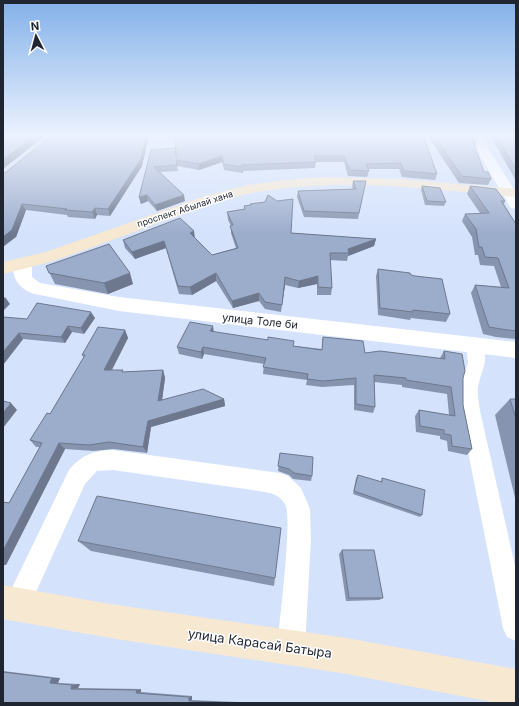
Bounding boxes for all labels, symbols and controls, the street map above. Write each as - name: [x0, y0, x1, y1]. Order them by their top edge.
- north arrow: [16, 16, 56, 56]
- text: N: [30, 19, 40, 33]
- street label: проспект Абылай хана: [136, 188, 234, 229]
- street label: улица Толе би: [221, 310, 299, 332]
- street label: улица Карасай Батыра: [187, 625, 333, 661]

